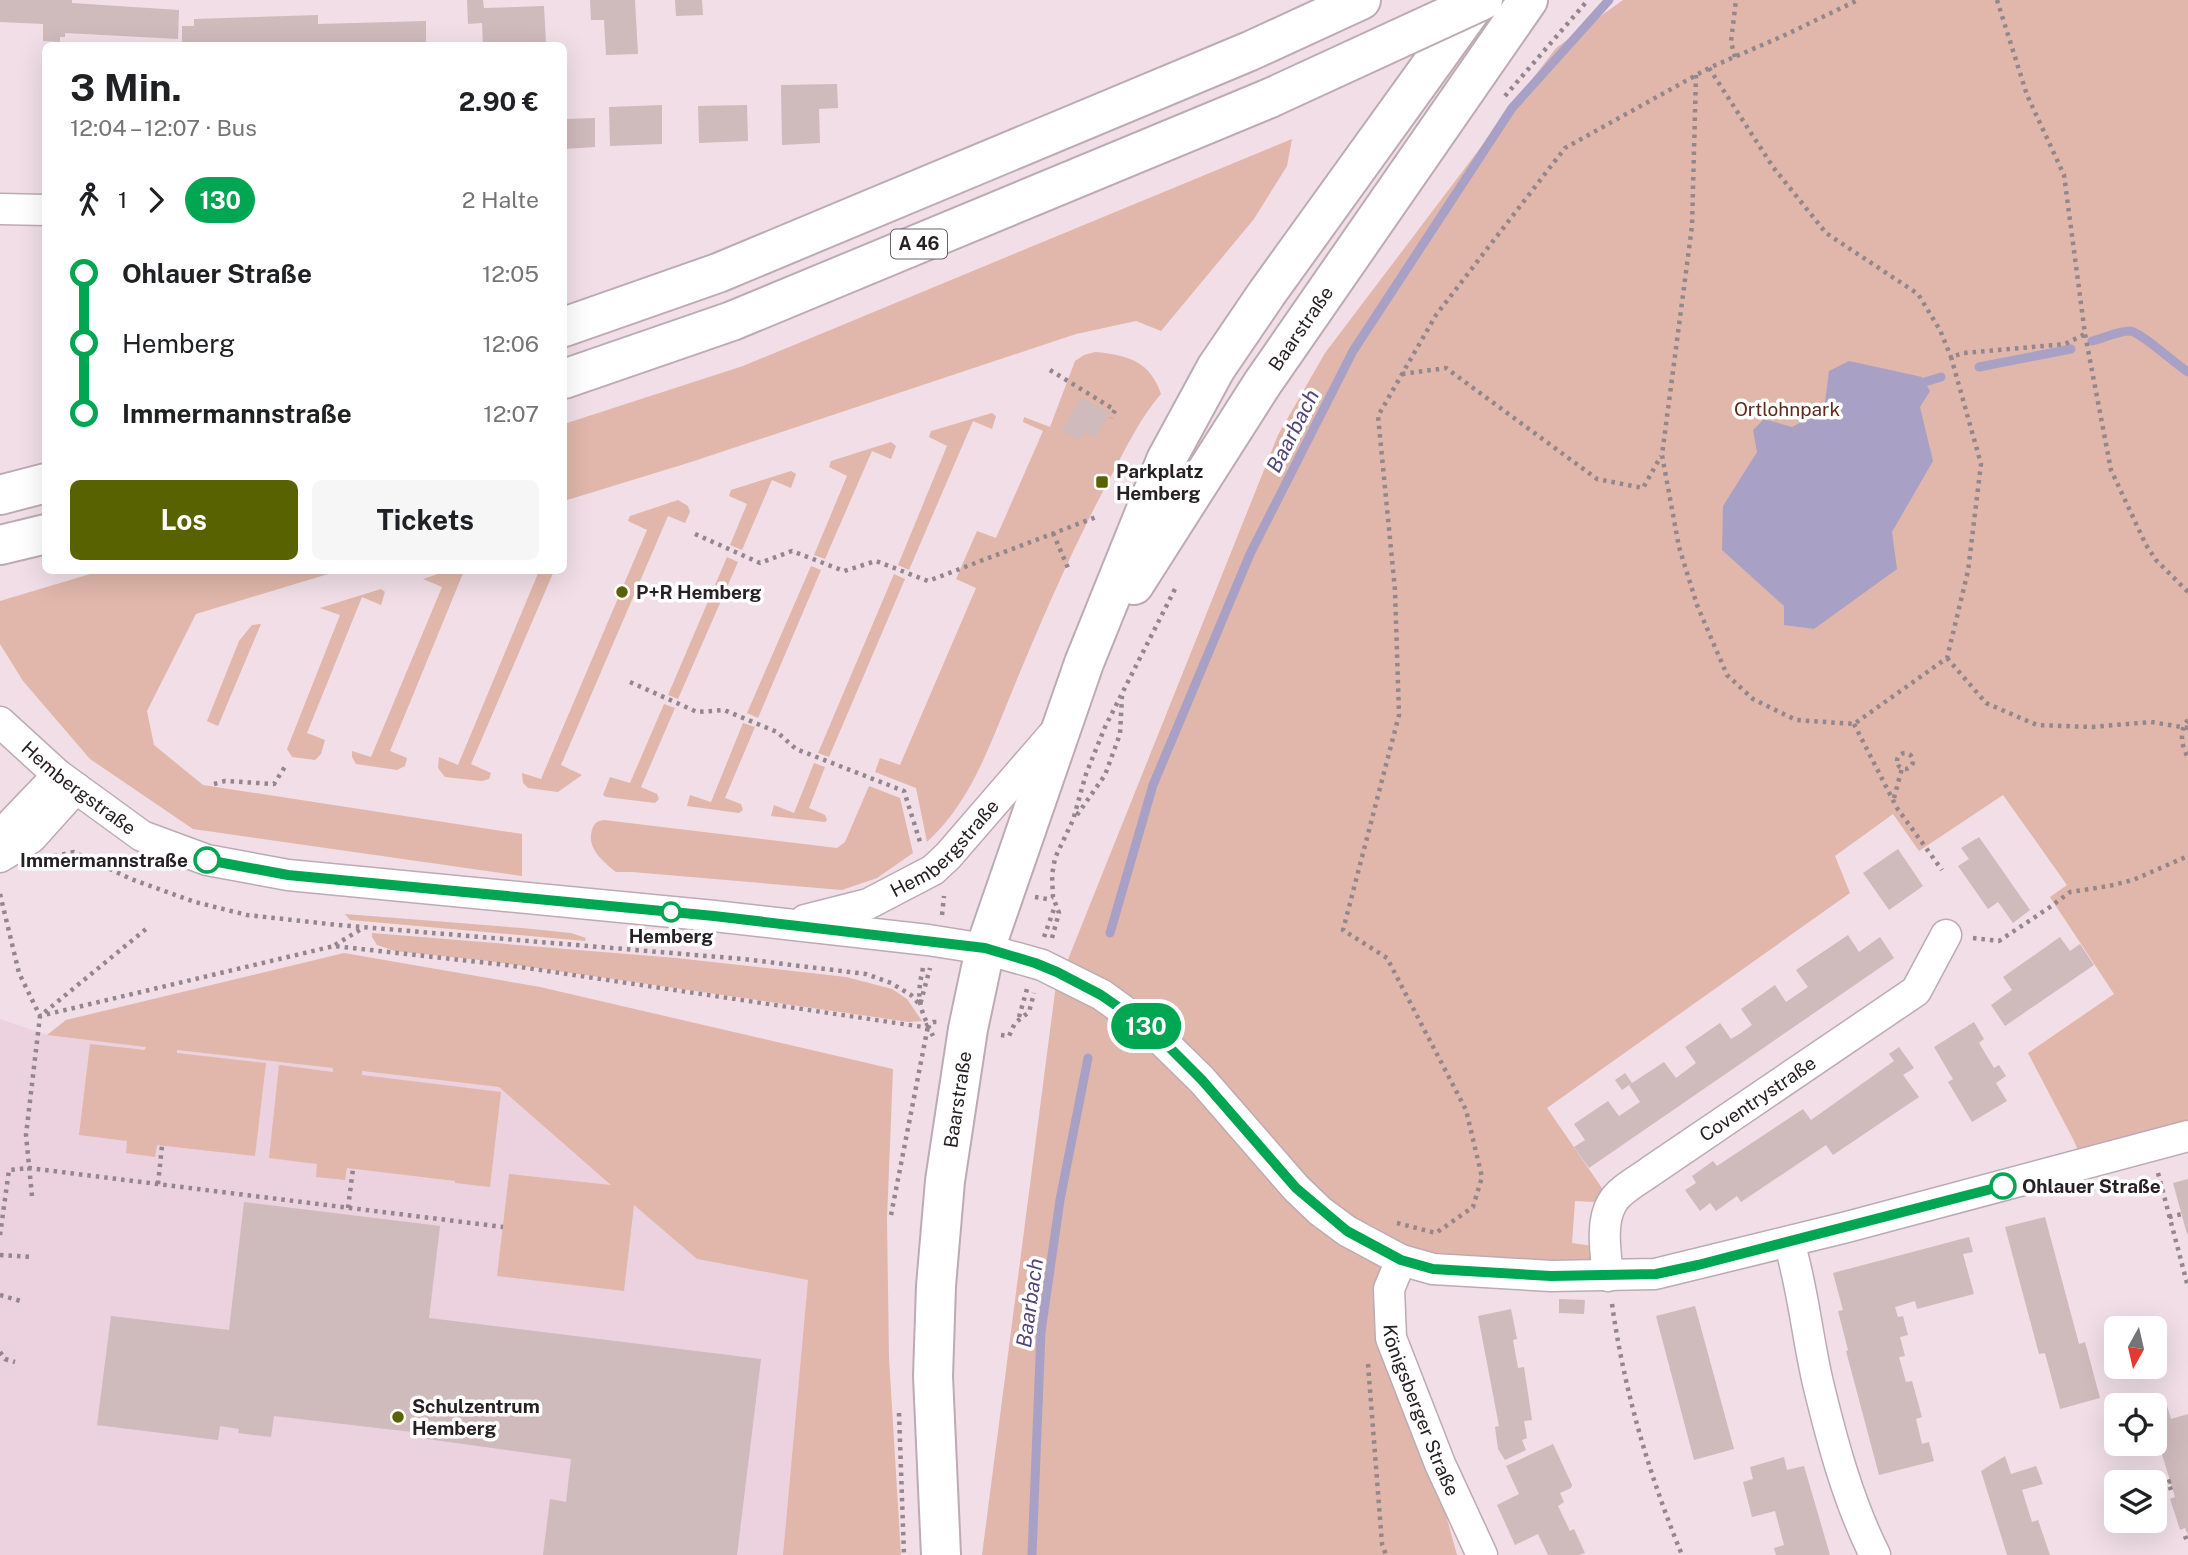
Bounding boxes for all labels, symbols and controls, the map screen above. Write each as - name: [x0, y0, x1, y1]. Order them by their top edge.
- text: 3 Min.: [70, 65, 182, 110]
- text: 2.90 €: [459, 86, 539, 117]
- text: 12:04 – 12:07 · Bus: [70, 114, 257, 141]
- icon: walk: [70, 181, 108, 219]
- icon: forward: [137, 181, 175, 219]
- text: 1: [118, 186, 127, 213]
- text: 130: [199, 186, 241, 214]
- text: 2 Halte: [462, 186, 539, 213]
- road number: A 46: [891, 230, 947, 258]
- text: Ohlauer Straße: [122, 258, 312, 289]
- text: 12:05: [482, 260, 539, 287]
- street label: Baarstraße: [1264, 282, 1337, 375]
- text: Hemberg: [122, 328, 235, 359]
- text: 12:06: [483, 330, 539, 357]
- water label: Baarbach: [1261, 385, 1324, 476]
- text: Immermannstraße: [122, 398, 352, 429]
- park label: Ortlohnpark: [1734, 398, 1840, 420]
- text: 12:07: [483, 400, 539, 427]
- place label: Parkplatz Hemberg: [1116, 460, 1203, 504]
- marker: Parkplatz Hemberg: [1094, 474, 1110, 490]
- button: Los: [70, 480, 298, 560]
- button: Tickets: [312, 480, 539, 560]
- place label: P+R Hemberg: [636, 581, 762, 603]
- marker: P+R Hemberg: [614, 584, 630, 600]
- street label: Hembergstraße: [17, 737, 140, 839]
- street label: Hembergstraße: [886, 795, 1003, 901]
- marker: Immermannstraße: [194, 847, 220, 873]
- place label: Immermannstraße: [20, 849, 188, 871]
- marker: Hemberg: [661, 902, 681, 922]
- place label: Hemberg: [629, 925, 713, 947]
- line badge: 130: [1106, 1003, 1186, 1049]
- text: 130: [1125, 1012, 1167, 1040]
- street label: Baarstraße: [939, 1050, 975, 1149]
- street label: Coventrystraße: [1695, 1051, 1820, 1146]
- marker: Ohlauer Straße: [1990, 1173, 2016, 1199]
- place label: Ohlauer Straße: [2022, 1175, 2161, 1197]
- water label: Baarbach: [1011, 1257, 1048, 1349]
- north arrow: [2104, 1316, 2166, 1379]
- map controls: [2104, 1316, 2167, 1533]
- street label: Königsberger Straße: [1379, 1324, 1464, 1499]
- button: locate: [2104, 1393, 2167, 1456]
- place label: Schulzentrum Hemberg: [412, 1395, 540, 1439]
- marker: Schulzentrum Hemberg: [390, 1409, 406, 1425]
- button: layers: [2104, 1470, 2167, 1533]

